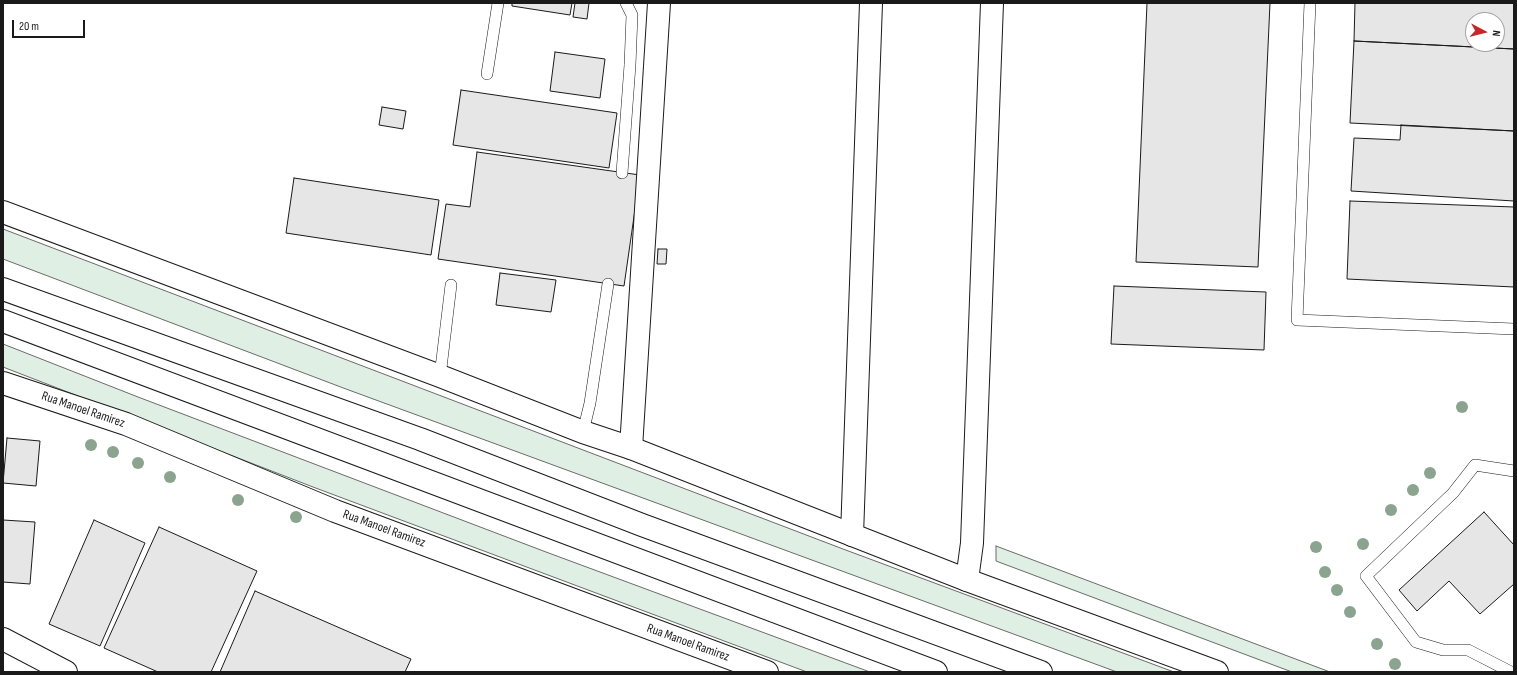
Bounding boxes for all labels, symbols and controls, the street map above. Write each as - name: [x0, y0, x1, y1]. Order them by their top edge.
- scale bar: [14, 12, 87, 38]
- north arrow: [1465, 12, 1505, 52]
- text: 20 m: [19, 19, 39, 34]
- text: N: [1490, 30, 1503, 37]
- street label: Rua Manoel Ramirez: [39, 388, 127, 432]
- street label: Rua Manoel Ramirez: [340, 507, 428, 551]
- street label: Rua Manoel Ramirez: [644, 621, 732, 665]

